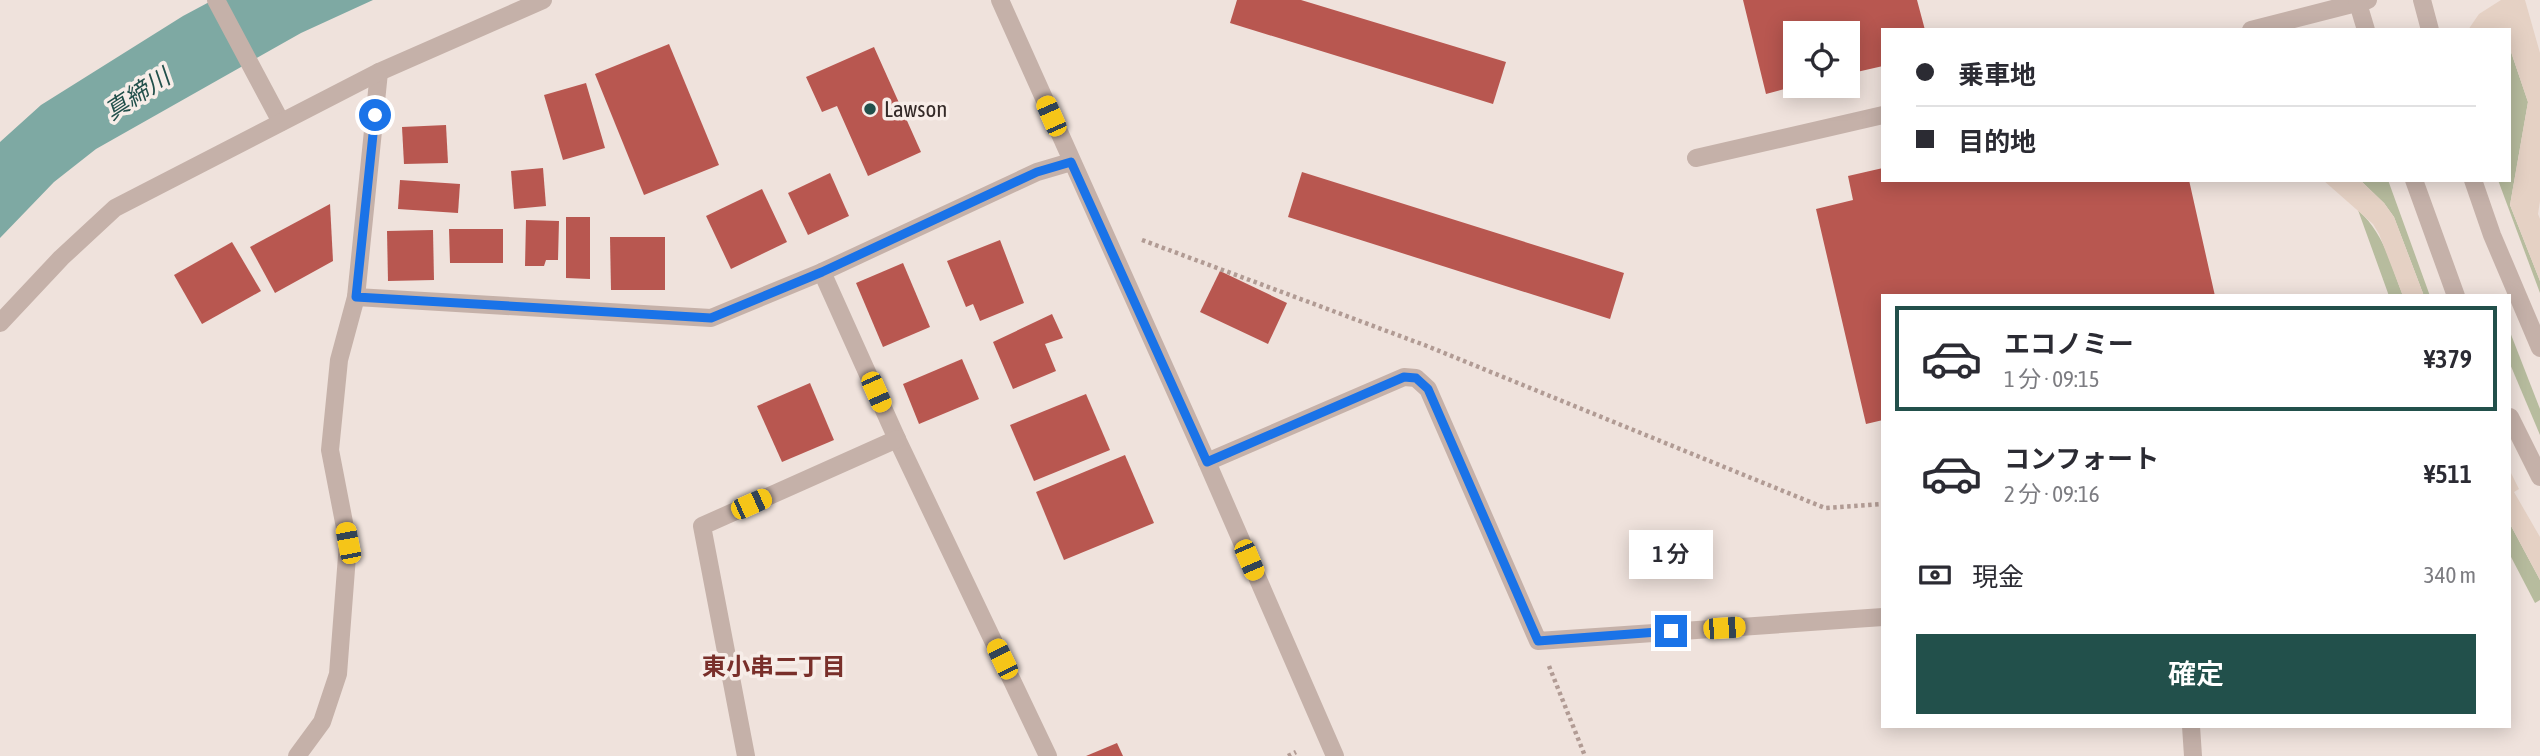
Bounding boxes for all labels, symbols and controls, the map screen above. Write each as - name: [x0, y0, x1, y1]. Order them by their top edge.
- map controls: [1783, 21, 1860, 98]
- button: locate: [1783, 21, 1860, 98]
- text: 乗車地: [1958, 60, 2036, 90]
- water label: 真締川: [99, 61, 177, 125]
- car: [1033, 93, 1070, 139]
- place label: Lawson: [884, 96, 947, 122]
- route start: [359, 99, 391, 131]
- marker: Lawson: [862, 101, 878, 117]
- text: 目的地: [1958, 127, 2036, 157]
- icon: car: [1920, 327, 1983, 390]
- text: エコノミー: [2004, 329, 2134, 359]
- text: ¥379: [2424, 344, 2472, 374]
- text: 1 分 · 09:15: [2004, 366, 2100, 392]
- car: [858, 369, 895, 415]
- icon: car: [1920, 442, 1983, 505]
- text: コンフォート: [2004, 444, 2159, 474]
- text: ¥511: [2424, 459, 2472, 489]
- text: 2 分 · 09:16: [2004, 481, 2100, 507]
- car: [728, 486, 775, 522]
- car: [334, 520, 363, 566]
- callout: 1 分: [1629, 530, 1713, 578]
- car: [1232, 537, 1267, 583]
- text: 1 分: [1653, 541, 1689, 567]
- icon: cash: [1916, 556, 1954, 594]
- text: 現金: [1972, 562, 2024, 592]
- text: 340 m: [2424, 562, 2476, 588]
- route end: [1655, 615, 1687, 647]
- car: [1703, 616, 1746, 640]
- button: 確定: [1916, 634, 2476, 714]
- car: [984, 636, 1021, 682]
- district label: 東小串二丁目: [702, 653, 846, 680]

